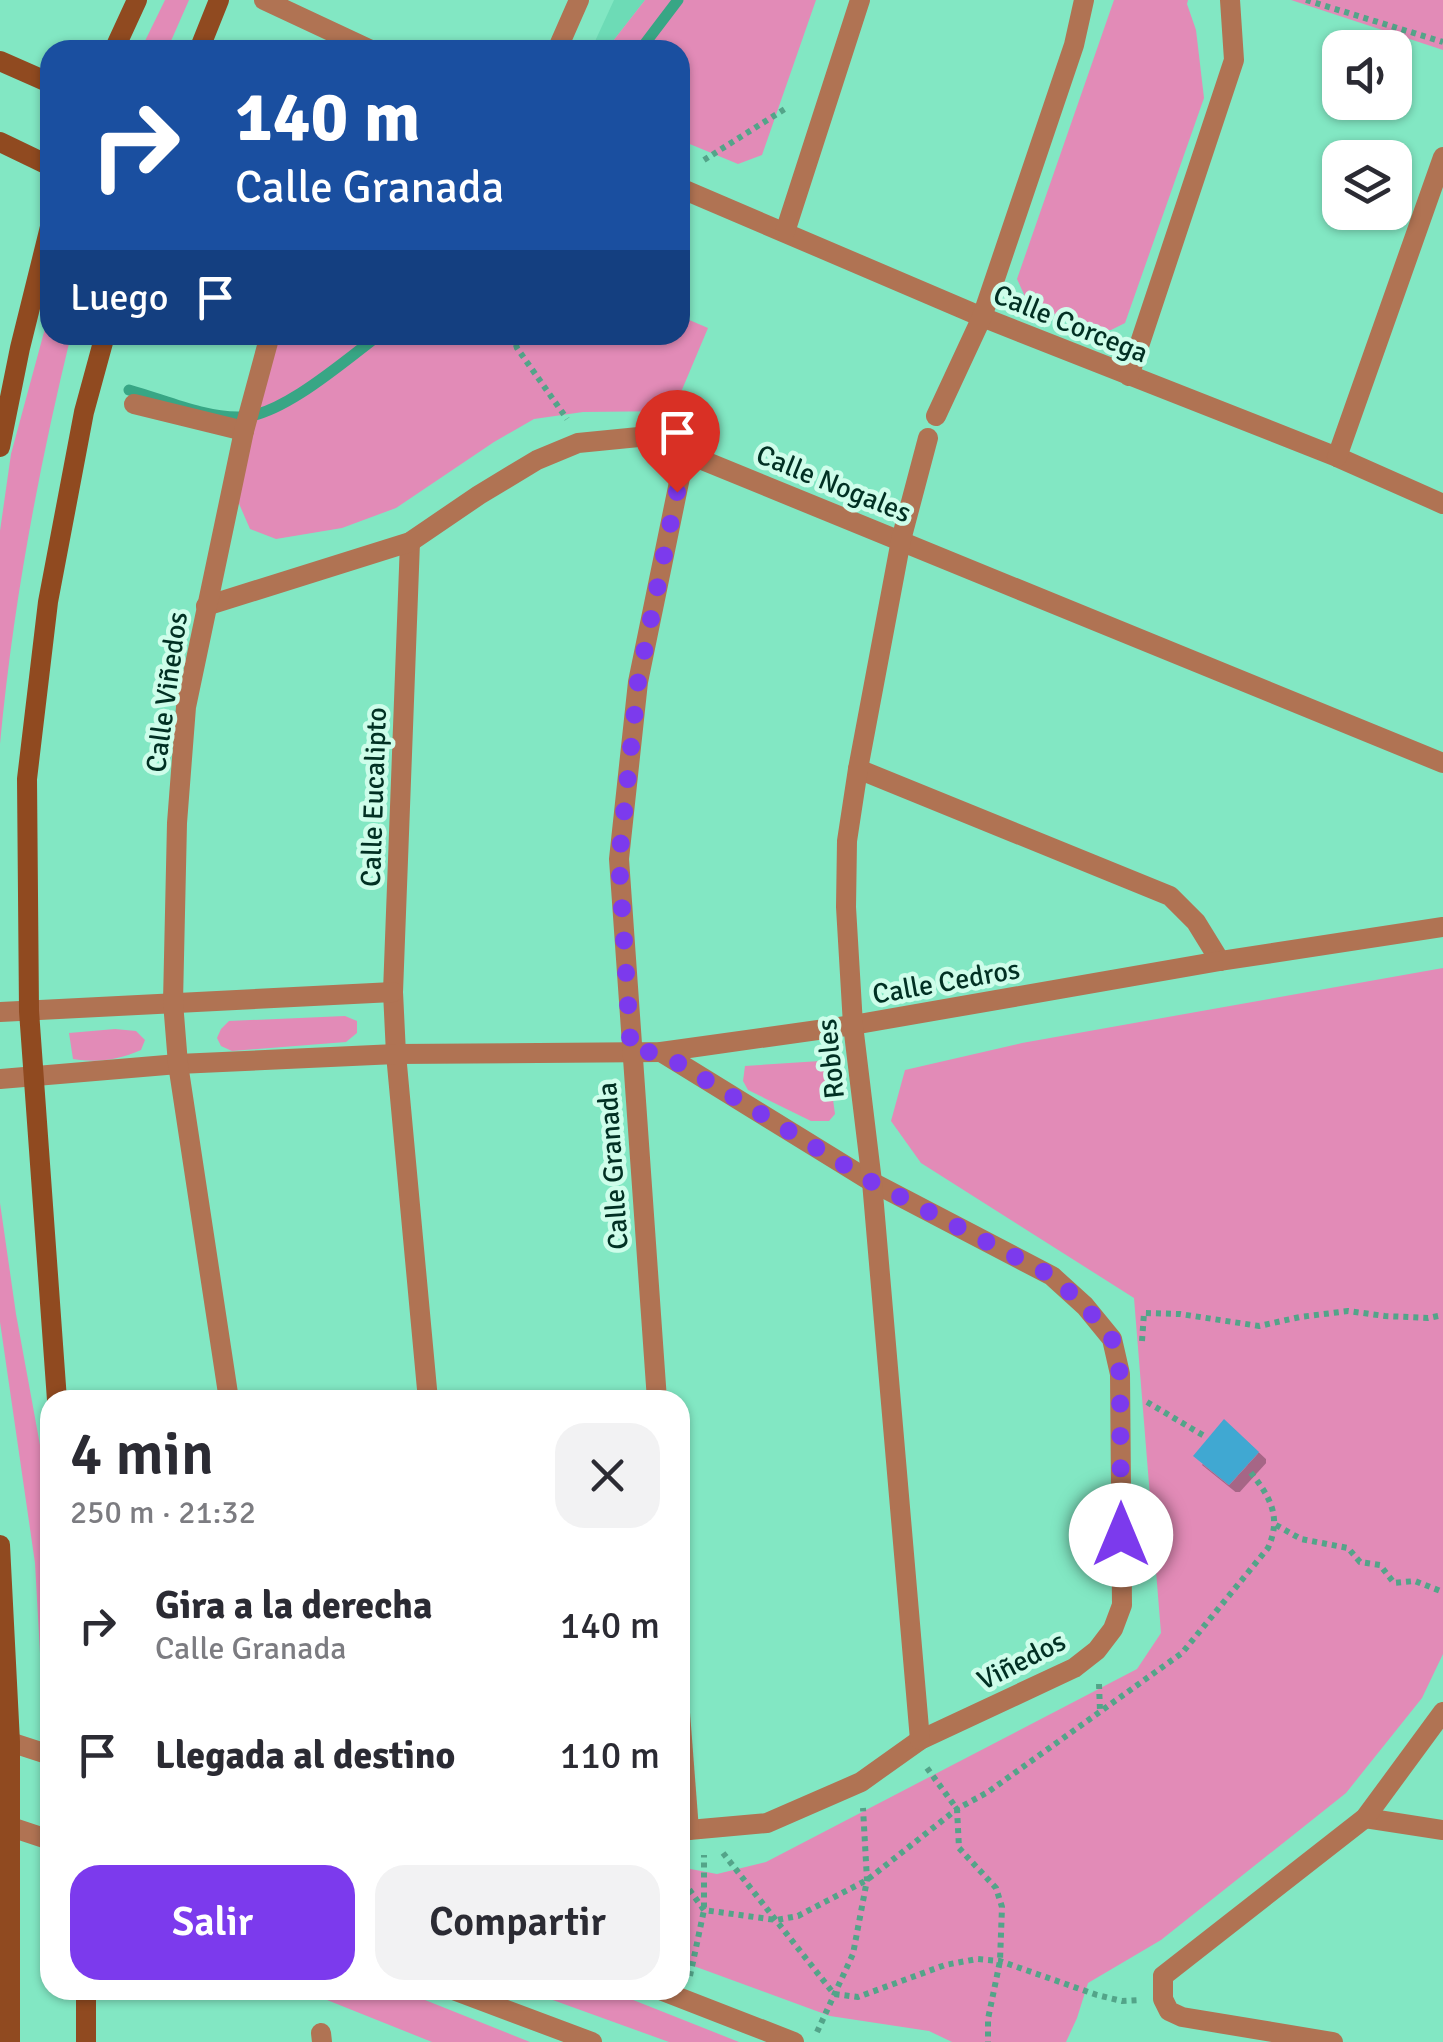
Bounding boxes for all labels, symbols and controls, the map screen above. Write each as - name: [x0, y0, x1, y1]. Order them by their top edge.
- map controls: [1322, 30, 1412, 230]
- button: sound: [1322, 30, 1412, 120]
- text: 140 m: [235, 74, 420, 160]
- icon: right: [70, 80, 200, 210]
- button: layers: [1322, 140, 1412, 230]
- text: Calle Granada: [235, 160, 504, 215]
- icon: arrive: [188, 270, 243, 325]
- text: Luego: [70, 274, 168, 321]
- street label: Calle Corcega: [988, 277, 1153, 370]
- pin: [635, 390, 720, 493]
- icon: arrive: [650, 405, 705, 460]
- street label: Calle Nogales: [751, 437, 916, 530]
- street label: Calle Viñedos: [139, 610, 195, 775]
- street label: Calle Eucalipto: [354, 707, 394, 887]
- street label: Calle Cedros: [870, 952, 1023, 1012]
- street label: Robles: [810, 1017, 852, 1100]
- street label: Calle Granada: [590, 1081, 636, 1251]
- text: 4 min: [70, 1418, 214, 1492]
- button: close: [555, 1423, 660, 1528]
- position arrow: [1069, 1483, 1173, 1587]
- text: 250 m · 21:32: [70, 1493, 256, 1532]
- text: Gira a la derecha: [155, 1582, 432, 1629]
- icon: right: [70, 1598, 125, 1653]
- text: 140 m: [560, 1602, 660, 1649]
- street label: Viñedos: [972, 1624, 1071, 1698]
- text: Calle Granada: [155, 1629, 347, 1668]
- icon: arrive: [70, 1728, 125, 1783]
- text: Llegada al destino: [155, 1732, 455, 1779]
- text: 110 m: [560, 1732, 660, 1779]
- button: Salir: [70, 1865, 355, 1980]
- button: Compartir: [375, 1865, 660, 1980]

